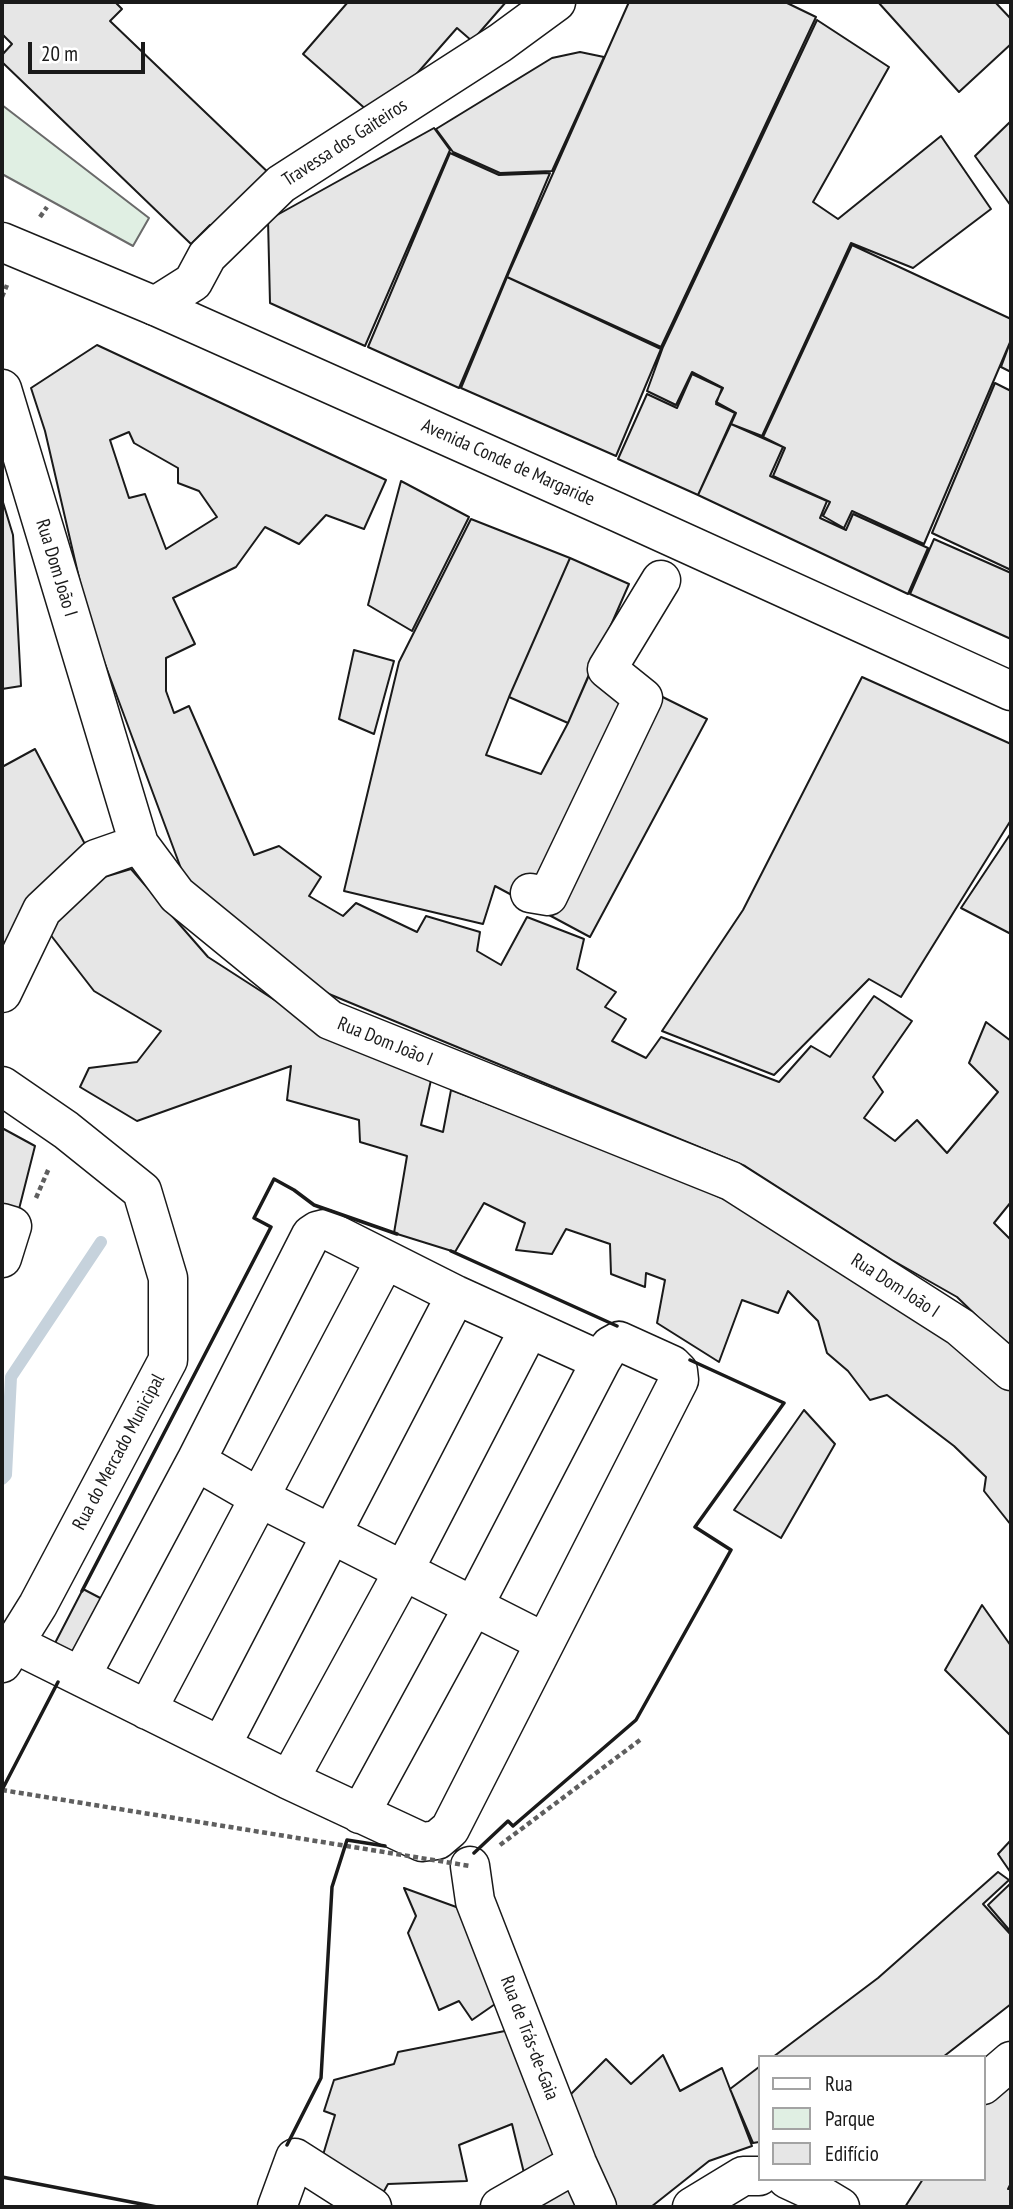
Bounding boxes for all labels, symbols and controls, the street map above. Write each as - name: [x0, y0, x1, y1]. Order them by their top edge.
- scale bar: [32, 28, 149, 72]
- text: 20 m: [41, 40, 78, 67]
- street label: Travessa dos Gaiteiros: [278, 94, 412, 192]
- street label: Avenida Conde de Margaride: [418, 415, 598, 511]
- street label: Rua Dom João I: [30, 517, 82, 619]
- street label: Rua Dom João I: [334, 1013, 436, 1071]
- street label: Rua Dom João I: [847, 1249, 943, 1323]
- street label: Rua do Mercado Municipal: [68, 1370, 170, 1534]
- street label: Rua de Trás-de-Gaia: [495, 1973, 563, 2103]
- legend: [758, 2055, 985, 2181]
- text: Rua: [825, 2070, 853, 2097]
- text: Parque: [825, 2105, 875, 2132]
- text: Edifício: [825, 2140, 879, 2167]

